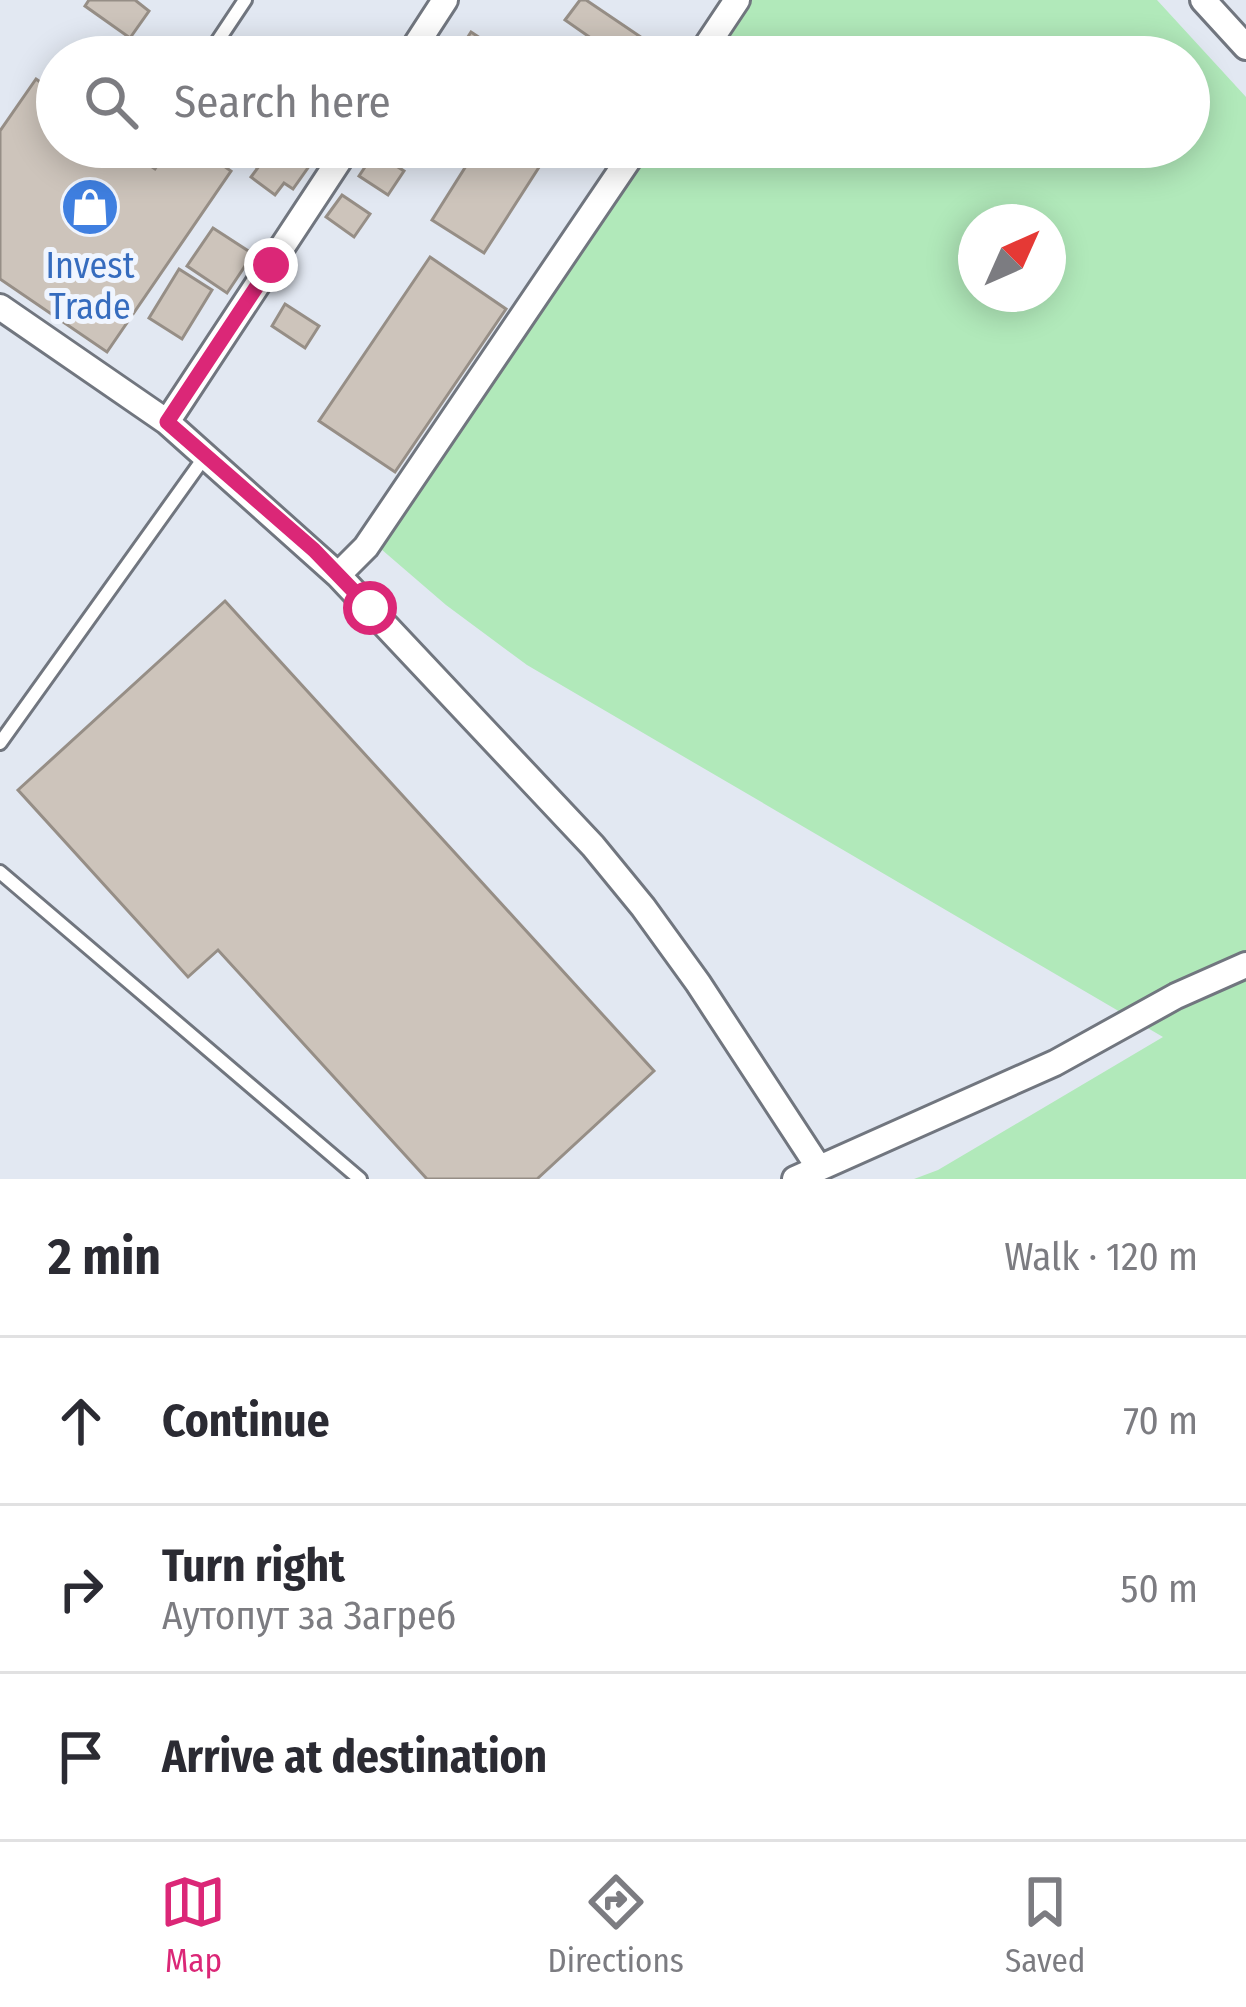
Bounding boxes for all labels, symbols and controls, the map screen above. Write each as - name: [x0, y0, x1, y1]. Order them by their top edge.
- search box: [36, 36, 1210, 168]
- icon: search: [78, 69, 144, 135]
- text: Search here: [174, 75, 391, 129]
- shop icon: Invest Trade: [59, 176, 121, 238]
- north arrow: [958, 204, 1066, 312]
- route end: [244, 238, 298, 292]
- place label: Invest Trade: [46, 244, 135, 329]
- route start: [343, 581, 397, 635]
- text: 2 min: [48, 1226, 161, 1288]
- text: Walk · 120 m: [1004, 1234, 1198, 1280]
- icon: ahead: [48, 1388, 114, 1454]
- text: Continue: [162, 1394, 330, 1448]
- text: 70 m: [1123, 1398, 1198, 1444]
- text: Turn right: [162, 1539, 345, 1593]
- icon: right: [48, 1556, 114, 1622]
- text: 50 m: [1121, 1566, 1198, 1612]
- text: Аутопут за Загреб: [162, 1593, 457, 1639]
- icon: arrive: [48, 1724, 114, 1790]
- text: Arrive at destination: [162, 1730, 547, 1784]
- tab: Map: [160, 1869, 226, 1981]
- tab: Directions: [547, 1869, 684, 1981]
- tab: Saved: [1005, 1869, 1085, 1981]

